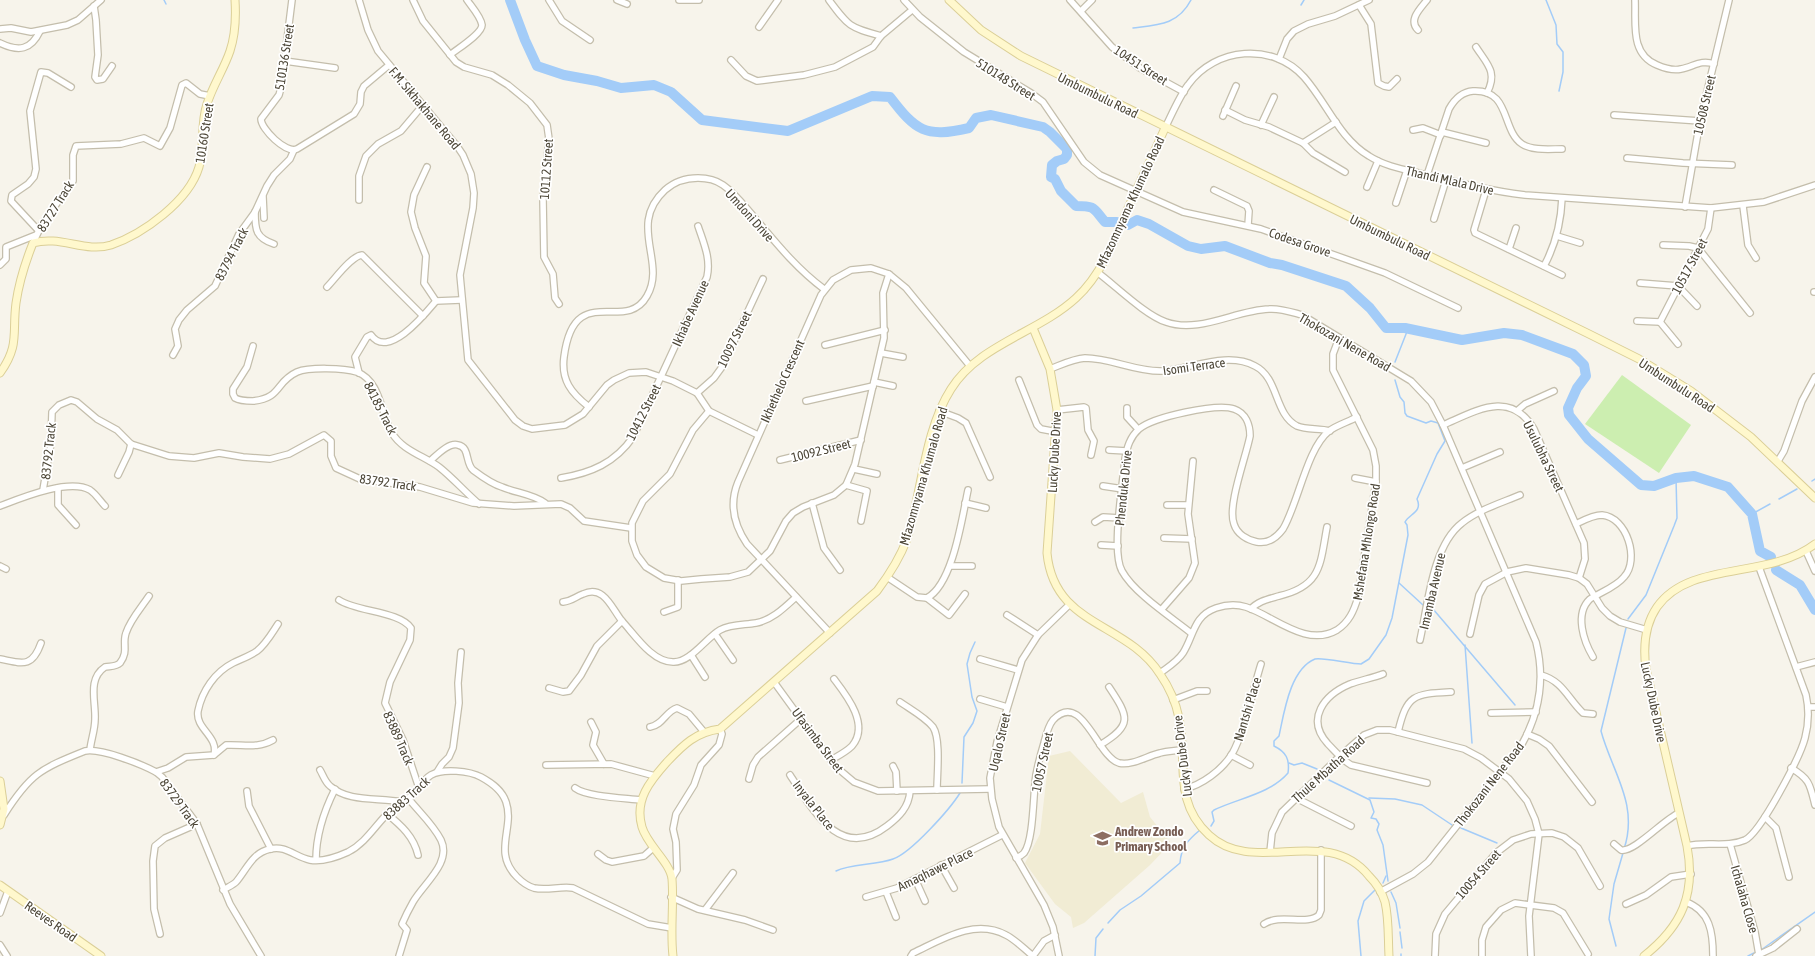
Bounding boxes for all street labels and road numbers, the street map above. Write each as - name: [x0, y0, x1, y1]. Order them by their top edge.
- street label: 510136 Street: [272, 23, 297, 91]
- street label: 10451 Street: [1111, 43, 1171, 88]
- street label: 510148 Street: [973, 55, 1038, 104]
- street label: F.M. Sikhakhane Road: [386, 64, 464, 153]
- street label: Umbumbulu Road: [1055, 70, 1140, 121]
- street label: 10508 Street: [1690, 74, 1719, 136]
- street label: 10160 Street: [192, 102, 217, 164]
- street label: Mfazomnyama Khumalo Road: [1093, 134, 1168, 270]
- street label: 10112 Street: [537, 138, 556, 200]
- street label: Thandi Mlala Drive: [1404, 163, 1495, 198]
- street label: 83727 Track: [34, 178, 77, 235]
- street label: Umdoni Drive: [722, 186, 777, 245]
- street label: Umbumbulu Road: [1347, 212, 1432, 263]
- street label: 83794 Track: [212, 225, 251, 283]
- street label: Codesa Grove: [1267, 225, 1333, 260]
- street label: 10517 Street: [1669, 236, 1710, 297]
- street label: Ikhabe Avenue: [669, 278, 712, 349]
- street label: 10097 Street: [714, 308, 755, 370]
- street label: Thokozani Nene Road: [1296, 310, 1393, 375]
- street label: Ikhethelo Crescent: [757, 337, 808, 425]
- street label: Isomi Terrace: [1162, 355, 1226, 378]
- street label: Umbumbulu Road: [1636, 355, 1718, 416]
- street label: 84185 Track: [361, 379, 400, 437]
- street label: 10412 Street: [623, 381, 664, 443]
- street label: Mfazomnyama Khumalo Road: [896, 405, 950, 547]
- street label: Lucky Dube Drive: [1045, 411, 1064, 493]
- street label: Usulubha Street: [1520, 418, 1567, 494]
- street label: 83792 Track: [38, 421, 59, 480]
- street label: 10092 Street: [790, 436, 853, 465]
- street label: Phenduka Drive: [1112, 449, 1135, 527]
- street label: 83792 Track: [358, 471, 418, 494]
- street label: Mshefana Mhlongo Road: [1350, 483, 1383, 602]
- street label: Imamba Avenue: [1416, 551, 1449, 631]
- street label: Lucky Dube Drive: [1638, 661, 1669, 744]
- street label: Nantshi Place: [1231, 675, 1264, 743]
- street label: Ufasimba Street: [789, 705, 847, 776]
- street label: 83889 Track: [380, 709, 417, 768]
- street label: Uqalo Street: [985, 711, 1014, 773]
- street label: Lucky Dube Drive: [1170, 714, 1195, 797]
- street label: 10057 Street: [1029, 731, 1056, 793]
- street label: Thule Mbatha Road: [1289, 733, 1368, 806]
- street label: Thokozani Nene Road: [1452, 739, 1527, 830]
- street label: 83883 Track: [380, 773, 433, 823]
- street label: 83729 Track: [157, 776, 203, 831]
- street label: Inyala Place: [790, 778, 838, 833]
- street label: Amaqhawe Place: [895, 845, 976, 894]
- street label: 10054 Street: [1453, 846, 1504, 902]
- street label: Ichalaha Close: [1728, 863, 1761, 935]
- street label: Reeves Road: [22, 898, 80, 945]

